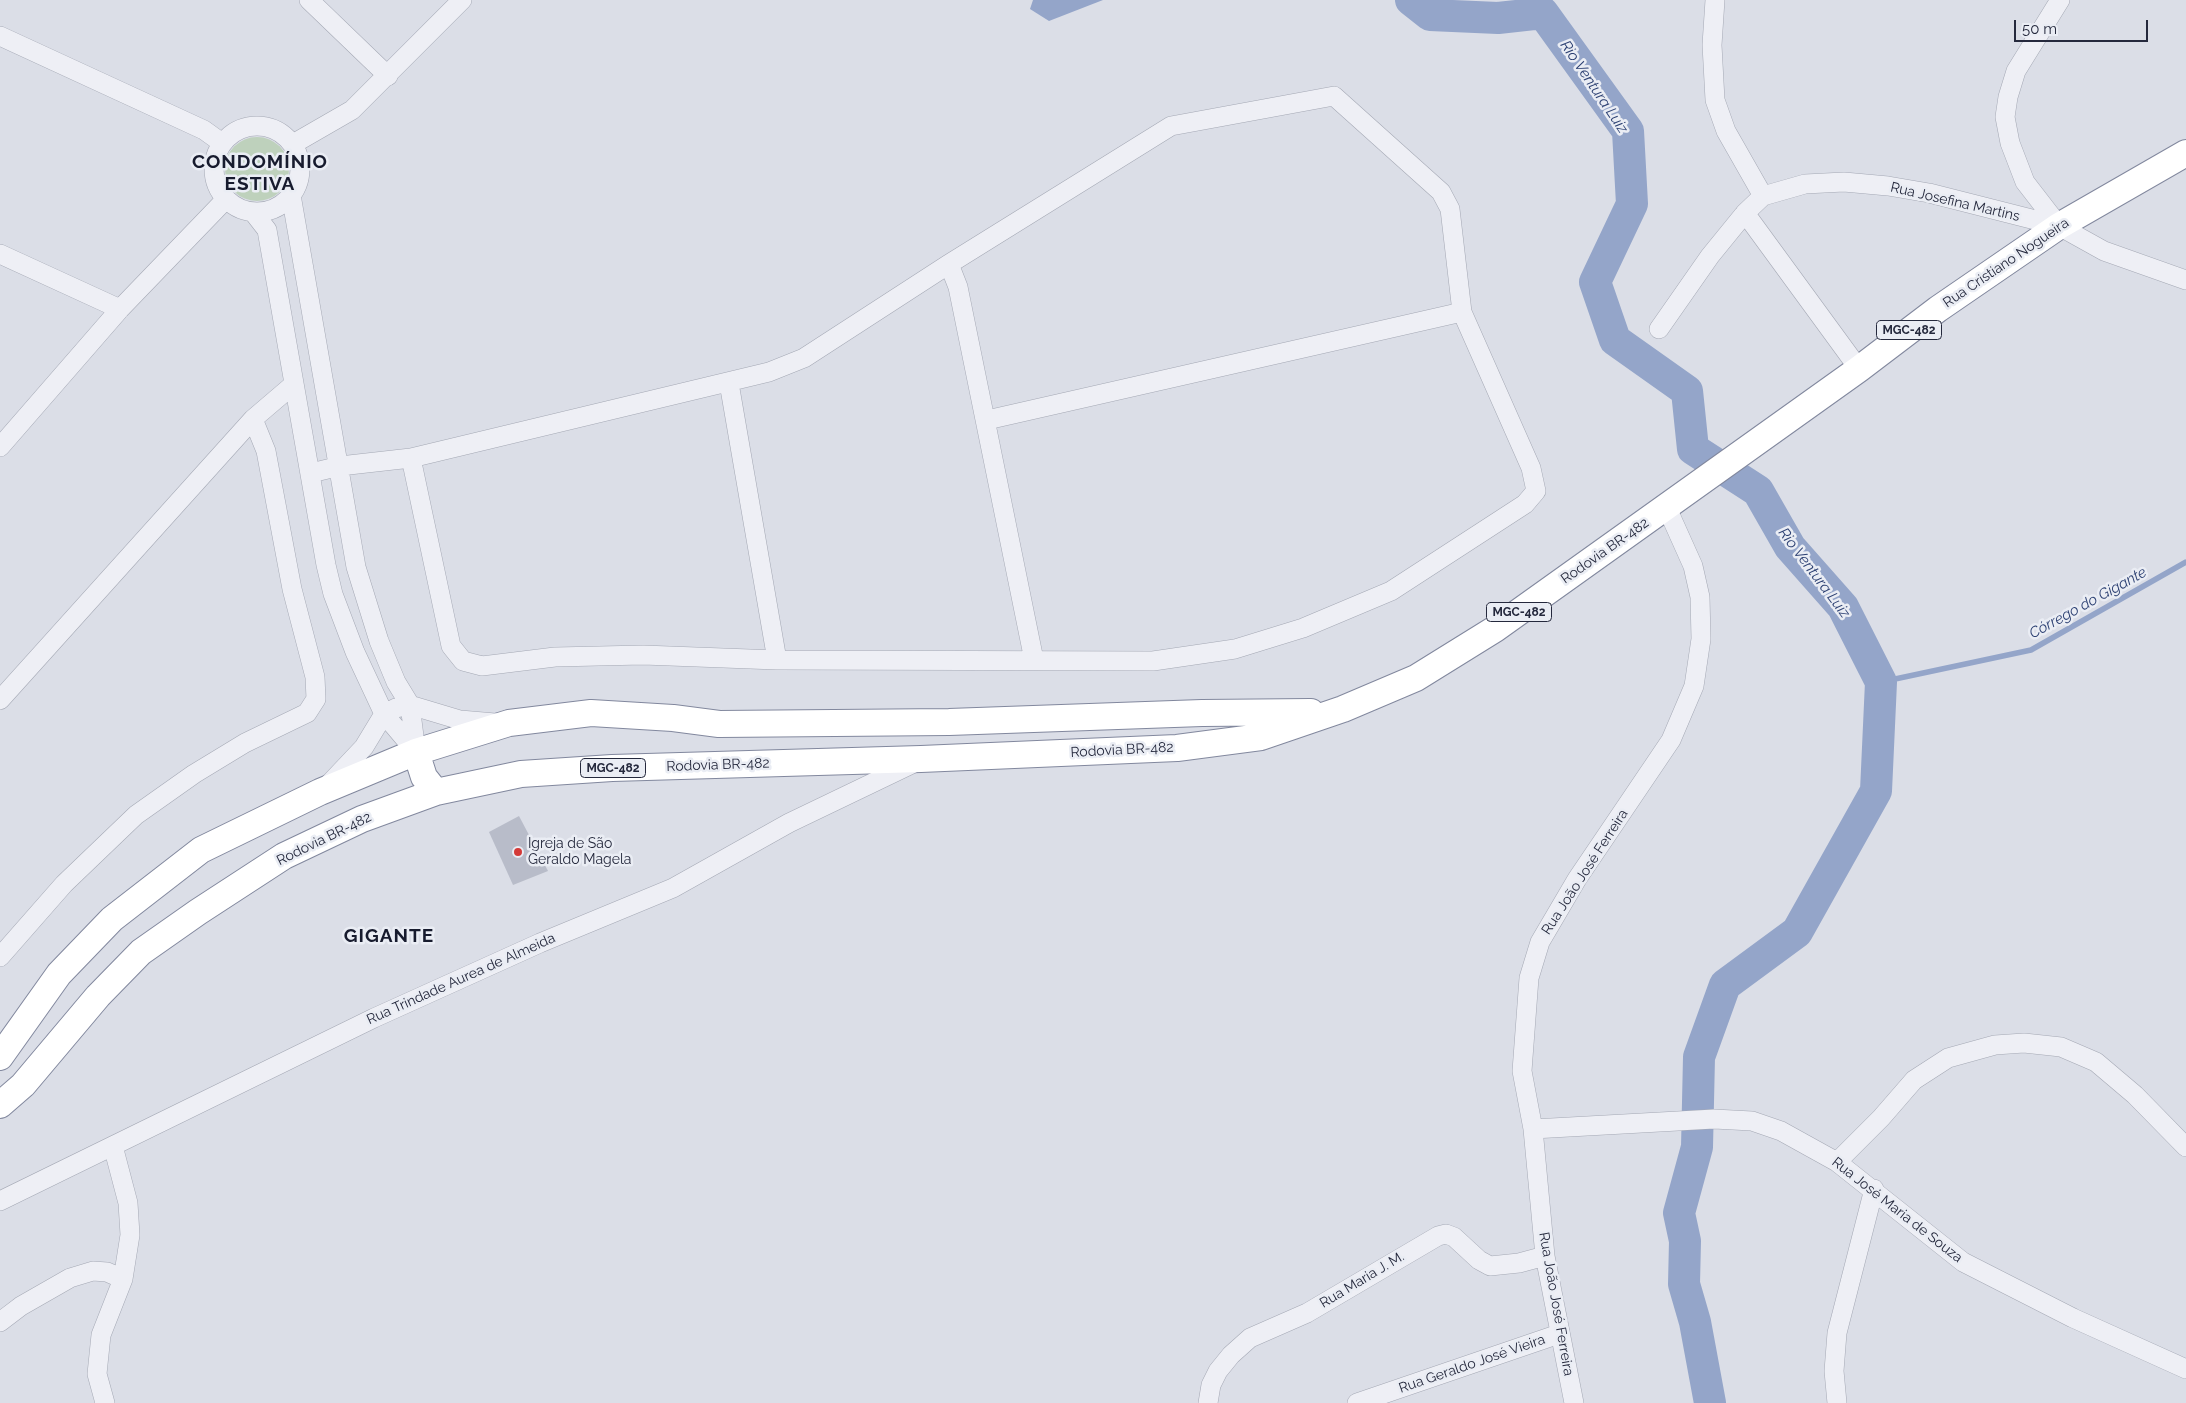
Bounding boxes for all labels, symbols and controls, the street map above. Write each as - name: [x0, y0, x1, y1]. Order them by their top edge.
- scale bar: [2016, 10, 2150, 42]
- text: 50 m: [2022, 20, 2057, 38]
- water label: Rio Ventura Luiz: [1556, 37, 1632, 137]
- district label: CONDOMÍNIO ESTIVA: [191, 151, 329, 195]
- street label: Rua Josefina Martins: [1889, 179, 2021, 225]
- street label: Rua Cristiano Nogueira: [1940, 215, 2072, 311]
- road number: MGC-482: [1876, 320, 1942, 340]
- street label: Rodovia BR-482: [1558, 515, 1652, 587]
- water label: Rio Ventura Luiz: [1774, 524, 1854, 622]
- water label: Córrego do Gigante: [2026, 563, 2150, 643]
- road number: MGC-482: [1486, 602, 1552, 622]
- street label: Rodovia BR-482: [1070, 739, 1174, 761]
- street label: Rodovia BR-482: [666, 755, 770, 775]
- road number: MGC-482: [580, 758, 646, 778]
- street label: Rua João José Ferreira: [1538, 806, 1632, 938]
- street label: Rodovia BR-482: [274, 809, 374, 869]
- place label: Igreja de São Geraldo Magela: [528, 836, 631, 869]
- marker: Igreja de São Geraldo Magela: [512, 846, 524, 858]
- district label: GIGANTE: [343, 925, 435, 947]
- street label: Rua Trindade Aurea de Almeida: [364, 930, 558, 1028]
- street label: Rua José Maria de Souza: [1828, 1154, 1966, 1266]
- street label: Rua João José Ferreira: [1535, 1231, 1577, 1377]
- street label: Rua Maria J. M.: [1317, 1248, 1407, 1312]
- street label: Rua Geraldo José Vieira: [1397, 1331, 1547, 1397]

